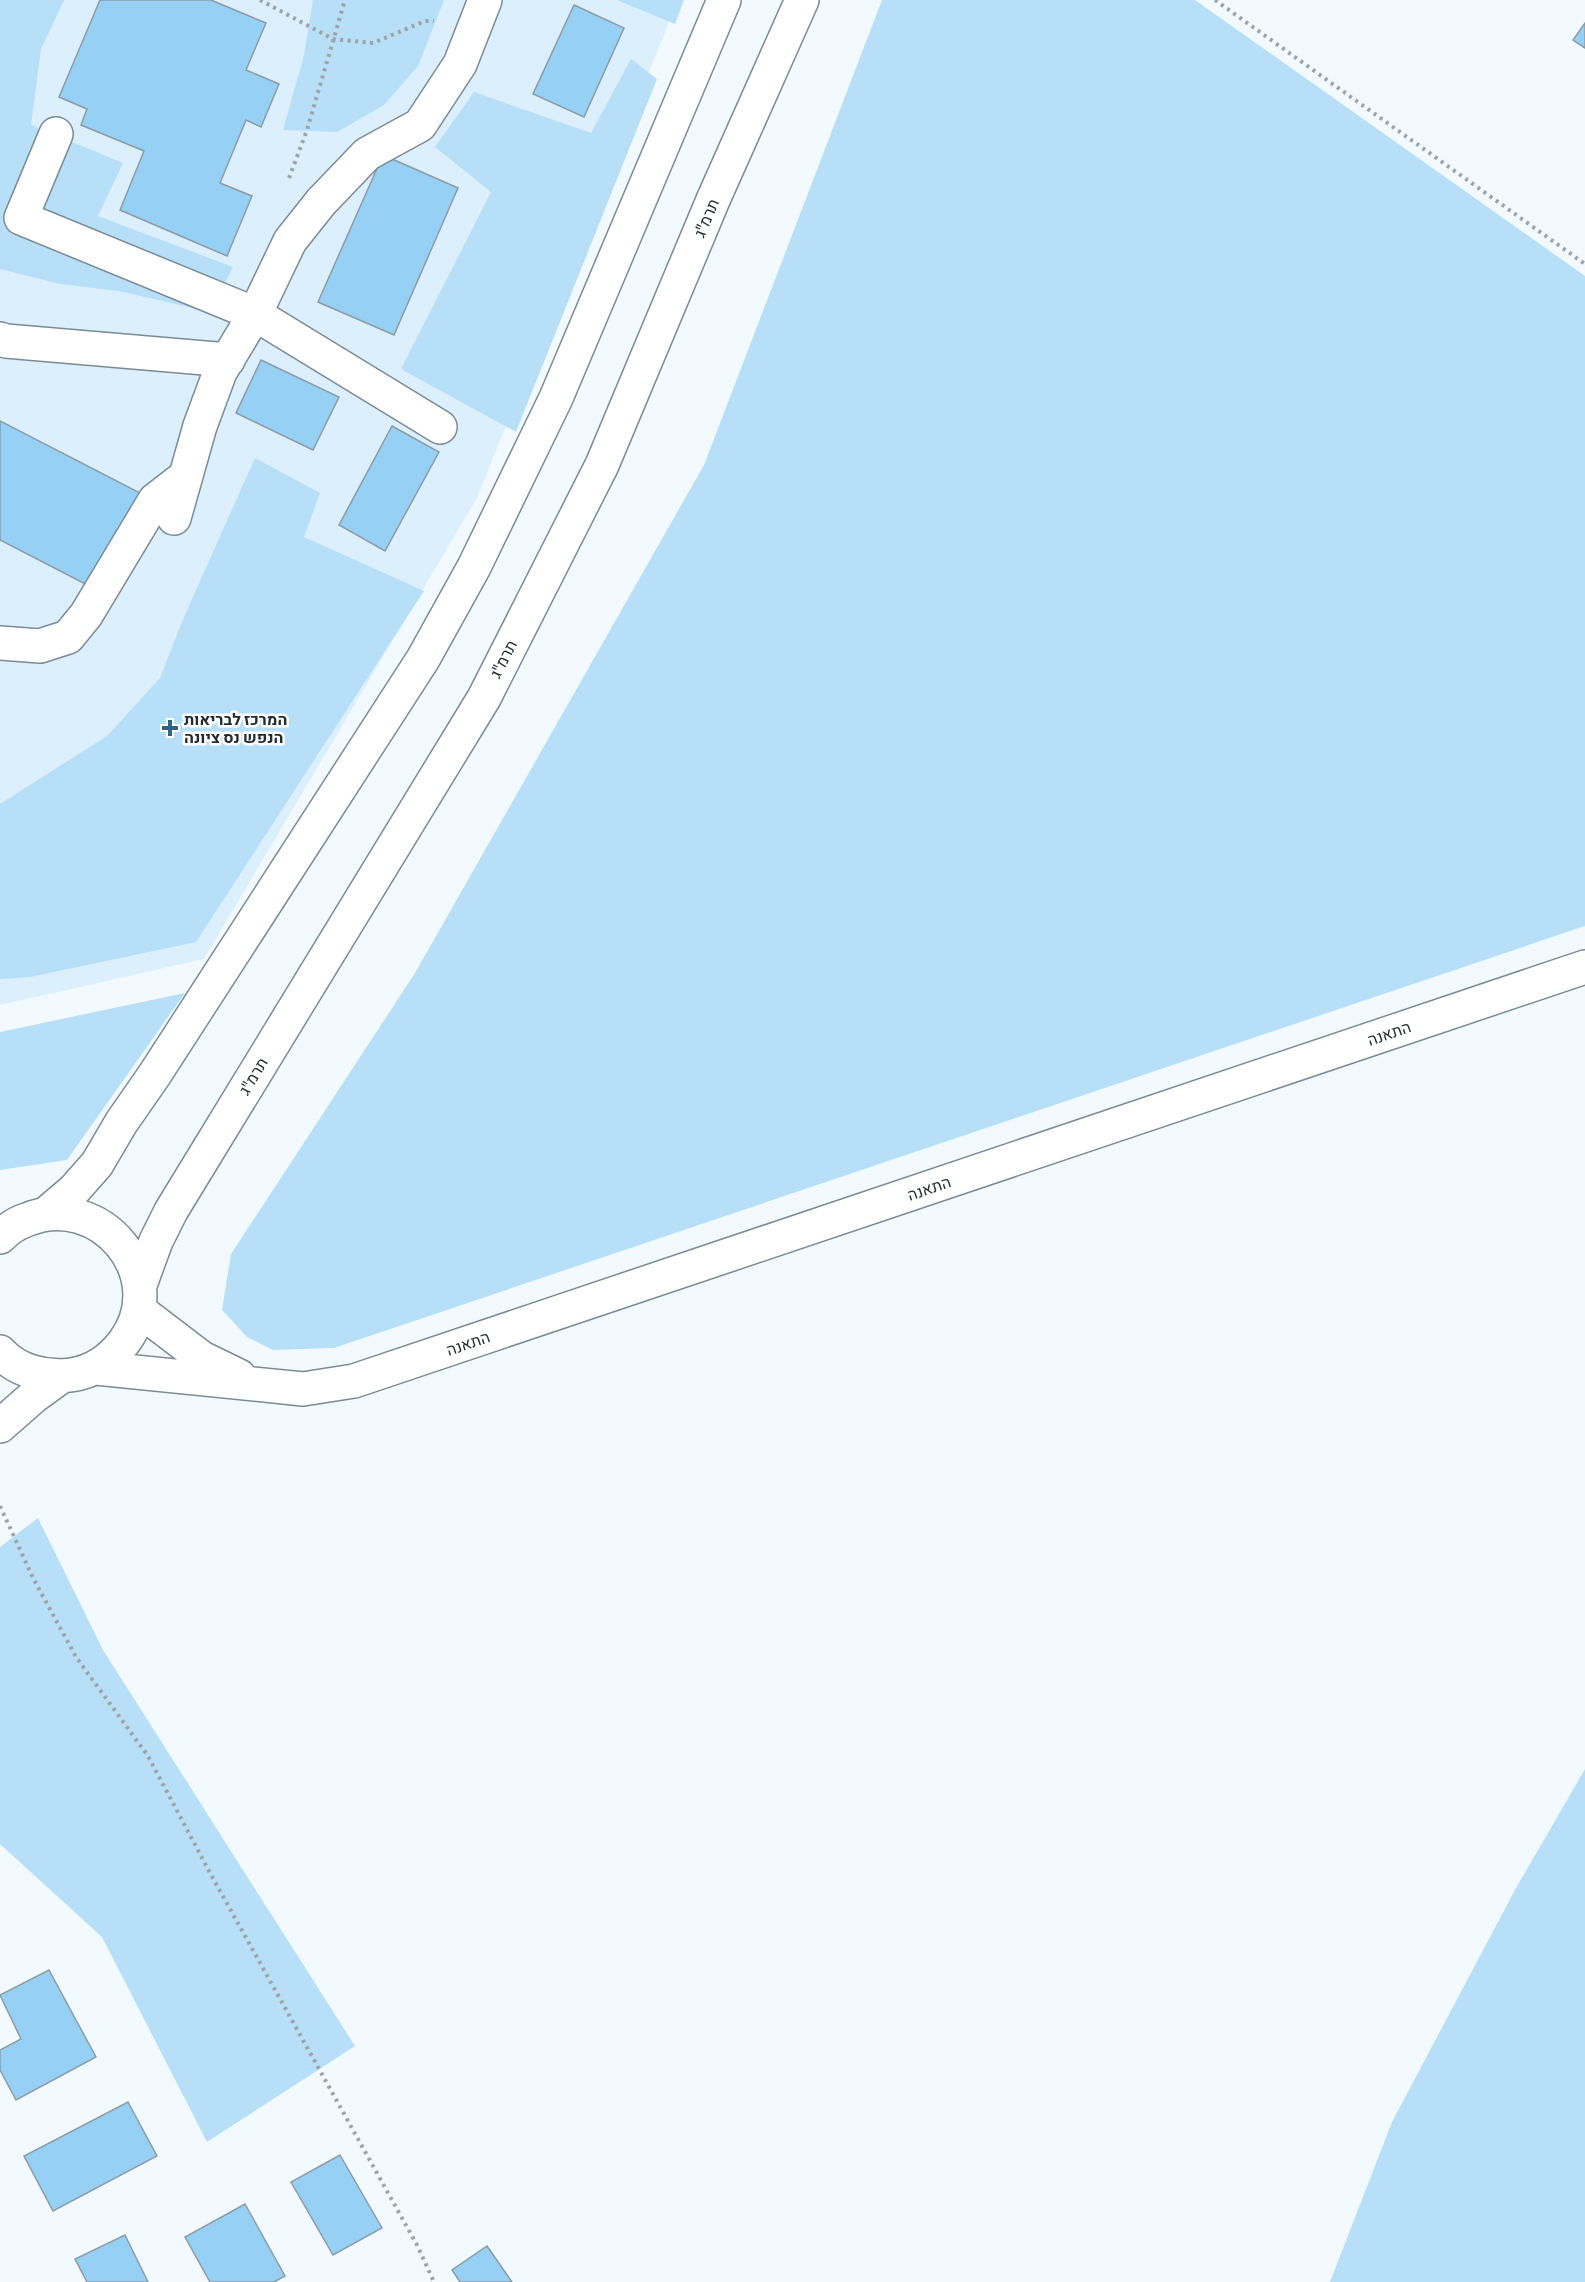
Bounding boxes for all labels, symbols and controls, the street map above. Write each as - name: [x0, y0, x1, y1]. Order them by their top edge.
- street label: תרמ"ג: [689, 196, 722, 240]
- street label: תרמ"ג: [485, 637, 520, 681]
- place label: המרכז לבריאות הנפש נס ציונה: [184, 709, 287, 746]
- marker: המרכז לבריאות הנפש נס ציונה: [161, 719, 179, 737]
- street label: התאנה: [1365, 1016, 1413, 1049]
- street label: תרמ"ג: [234, 1054, 271, 1098]
- street label: התאנה: [905, 1171, 953, 1204]
- street label: התאנה: [444, 1326, 492, 1359]

